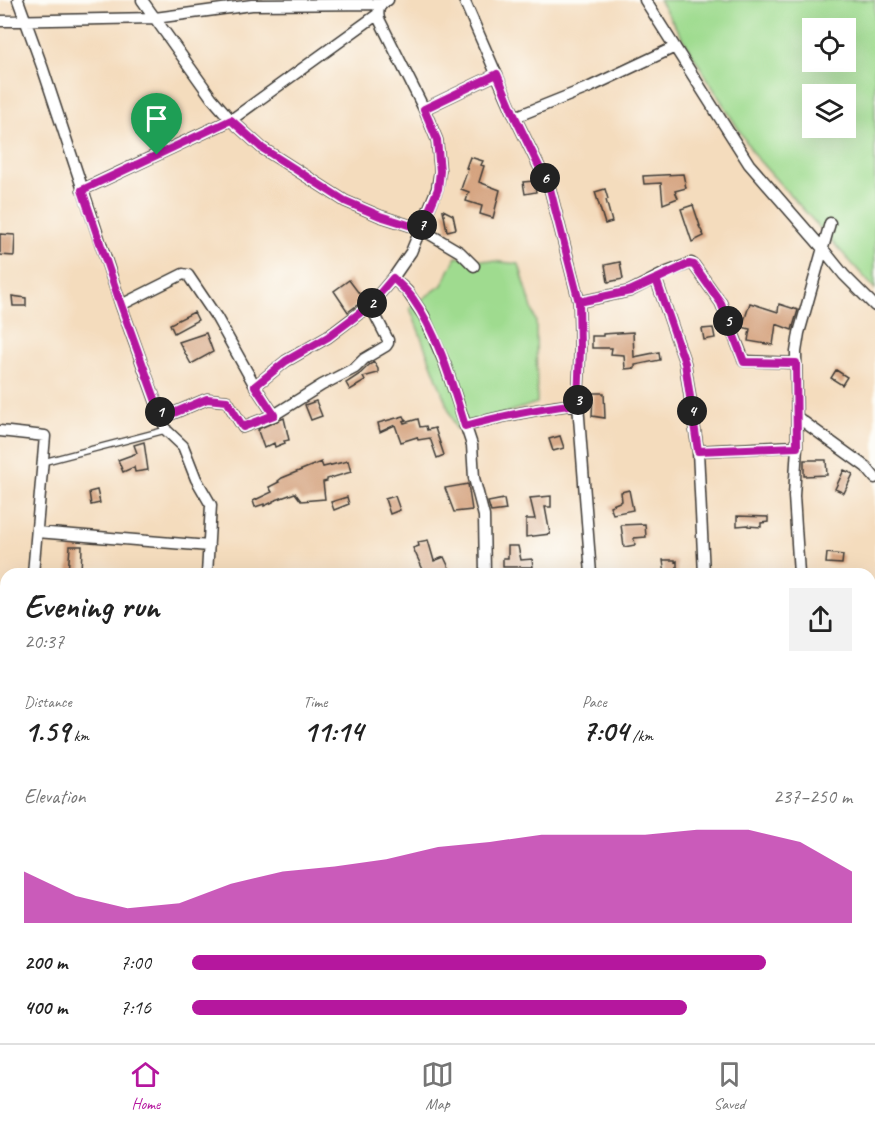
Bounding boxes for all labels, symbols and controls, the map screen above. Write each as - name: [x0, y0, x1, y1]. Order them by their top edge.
- map controls: [802, 18, 856, 138]
- button: locate: [802, 18, 856, 72]
- button: layers: [802, 84, 856, 138]
- pin: [131, 93, 182, 155]
- icon: arrive: [140, 102, 173, 135]
- pin: 6: [530, 163, 560, 193]
- text: 6: [541, 168, 549, 188]
- pin: 7: [407, 210, 437, 240]
- text: 7: [418, 215, 426, 235]
- pin: 2: [357, 288, 387, 318]
- text: 2: [368, 293, 376, 313]
- pin: 5: [713, 306, 743, 336]
- text: 5: [725, 311, 731, 331]
- pin: 3: [563, 385, 593, 415]
- text: 3: [574, 390, 582, 410]
- pin: 4: [677, 396, 707, 426]
- pin: 1: [145, 397, 175, 427]
- text: 4: [688, 401, 696, 421]
- text: 1: [156, 402, 164, 422]
- text: Evening run: [24, 585, 159, 627]
- button: share: [789, 588, 852, 651]
- text: 20:37: [24, 629, 64, 654]
- text: Distance: [24, 692, 72, 712]
- text: Time: [303, 692, 327, 712]
- text: Pace: [582, 692, 607, 712]
- text: 1.59: [24, 712, 70, 750]
- text: 11:14: [303, 712, 363, 750]
- text: 7:04: [582, 712, 628, 750]
- text: km: [70, 726, 89, 746]
- text: /km: [628, 726, 653, 746]
- text: Elevation: [24, 784, 86, 809]
- text: 237–250 m: [773, 784, 852, 809]
- text: 200 m: [24, 950, 67, 975]
- text: 7:00: [120, 950, 151, 975]
- text: 400 m: [24, 995, 67, 1020]
- text: 7:16: [120, 995, 151, 1020]
- tab: Home: [129, 1058, 162, 1114]
- tab: Map: [421, 1058, 454, 1114]
- tab: Saved: [713, 1058, 746, 1114]

